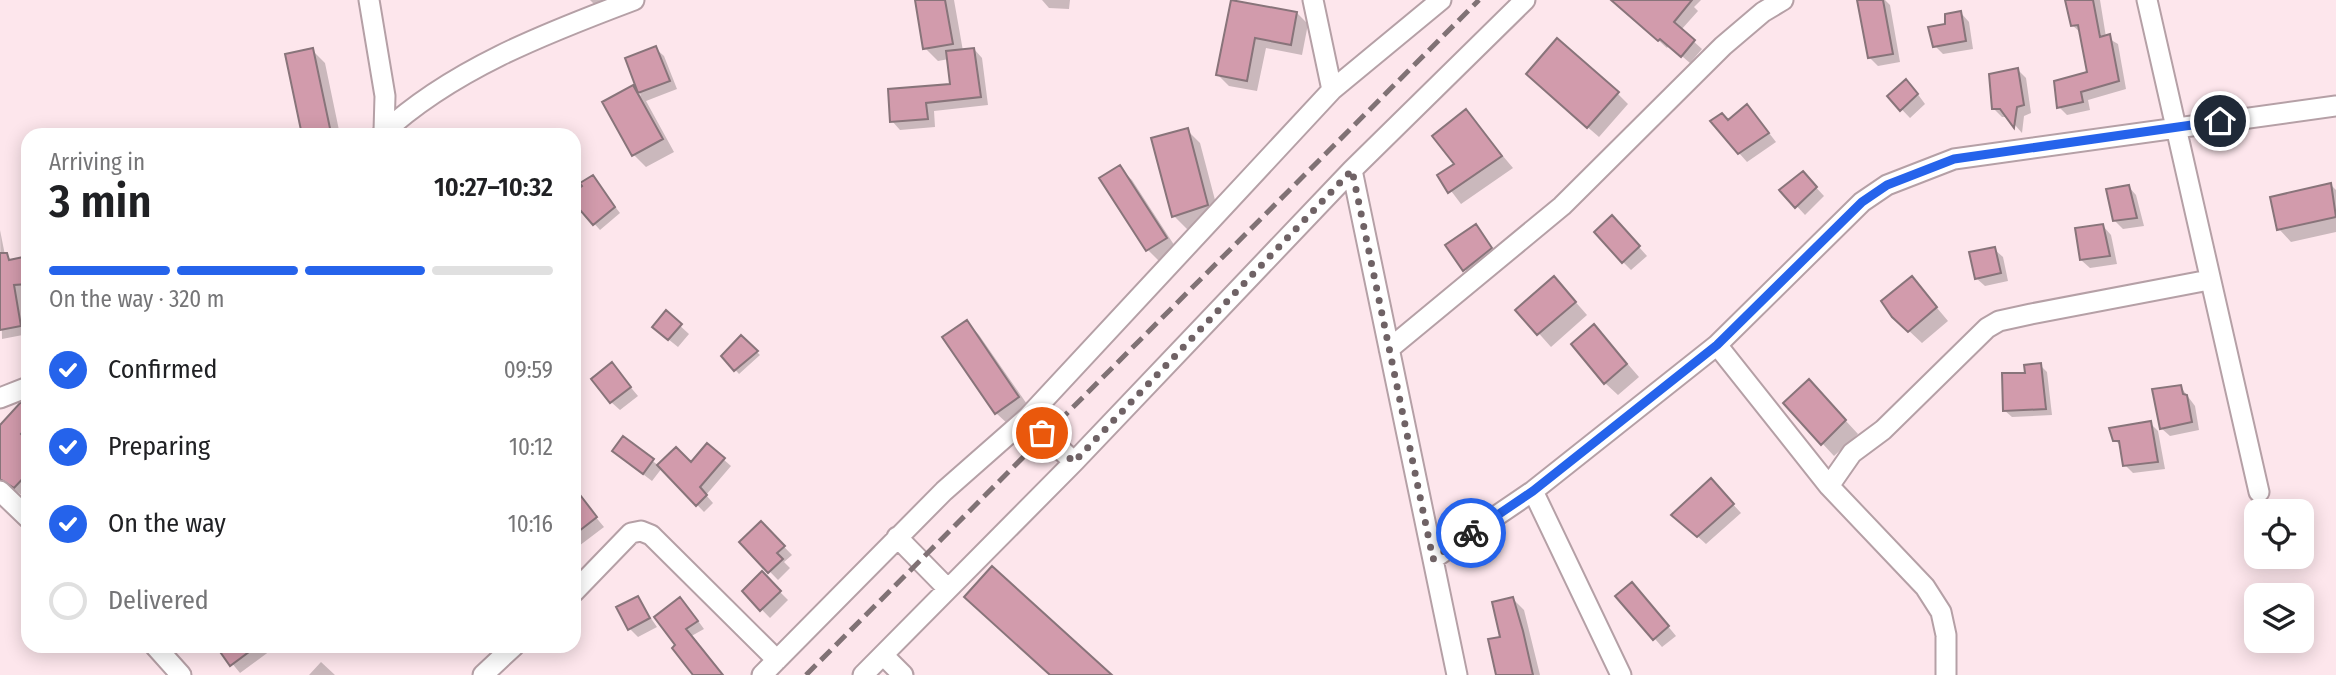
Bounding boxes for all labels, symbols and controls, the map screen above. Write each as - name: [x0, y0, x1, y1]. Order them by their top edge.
- pin: [2190, 91, 2250, 151]
- icon: home: [2201, 102, 2239, 140]
- text: Arriving in: [49, 148, 145, 176]
- text: 10:27–10:32: [434, 172, 553, 203]
- text: 3 min: [49, 174, 152, 229]
- text: On the way · 320 m: [49, 285, 224, 313]
- icon: check: [49, 351, 87, 389]
- text: Confirmed: [108, 354, 218, 385]
- text: 09:59: [504, 356, 553, 384]
- pin: [1012, 403, 1072, 463]
- icon: bag: [1023, 414, 1061, 452]
- icon: check: [49, 428, 87, 466]
- text: Preparing: [108, 431, 210, 462]
- text: 10:12: [509, 433, 553, 461]
- courier: [1436, 498, 1506, 568]
- map controls: [2244, 499, 2314, 653]
- button: locate: [2244, 499, 2314, 569]
- icon: check: [49, 505, 87, 543]
- text: On the way: [108, 508, 226, 539]
- text: 10:16: [508, 510, 553, 538]
- icon: bike: [1452, 514, 1490, 552]
- button: layers: [2244, 583, 2314, 653]
- text: Delivered: [108, 585, 209, 616]

